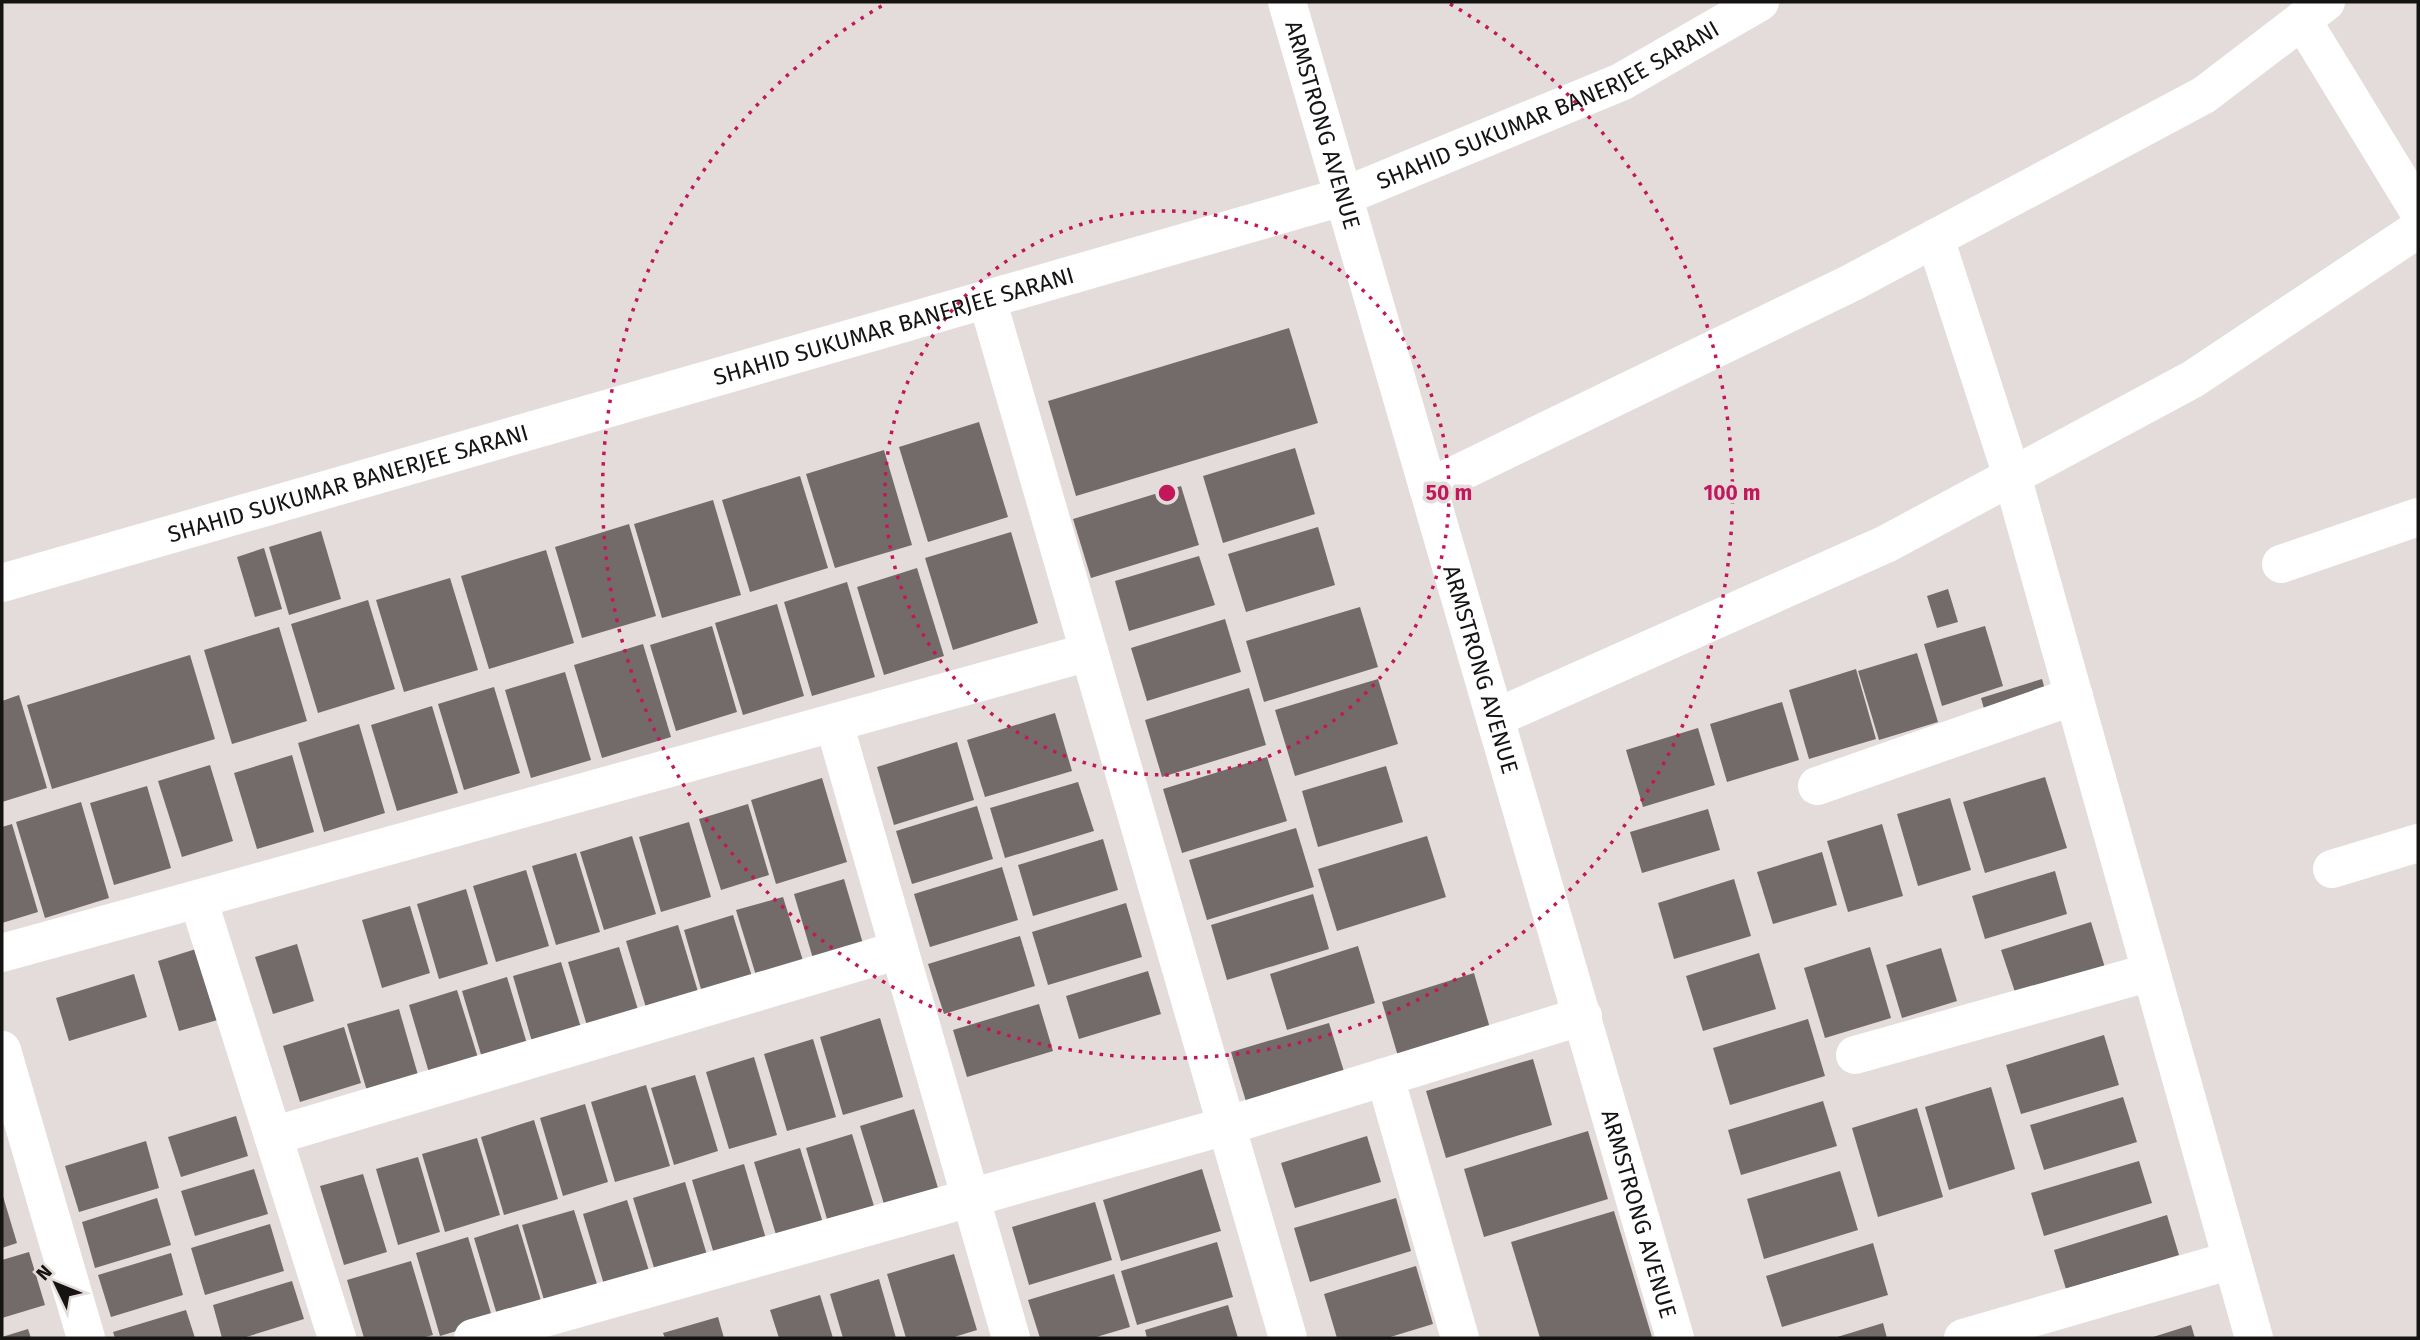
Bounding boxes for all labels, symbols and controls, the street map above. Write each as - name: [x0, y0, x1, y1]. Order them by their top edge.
- street label: SHAHID SUKUMAR BANERJEE SARANI: [1372, 15, 1724, 195]
- street label: ARMSTRONG AVENUE: [1279, 17, 1366, 232]
- street label: SHAHID SUKUMAR BANERJEE SARANI: [710, 261, 1077, 391]
- street label: SHAHID SUKUMAR BANERJEE SARANI: [164, 418, 532, 549]
- text: 50 m: [1426, 480, 1472, 506]
- text: 100 m: [1703, 480, 1761, 506]
- centre of rings: [1155, 481, 1179, 505]
- street label: ARMSTRONG AVENUE: [1437, 562, 1524, 777]
- street label: ARMSTRONG AVENUE: [1595, 1106, 1683, 1321]
- north arrow: [21, 1249, 91, 1319]
- text: N: [31, 1260, 57, 1285]

